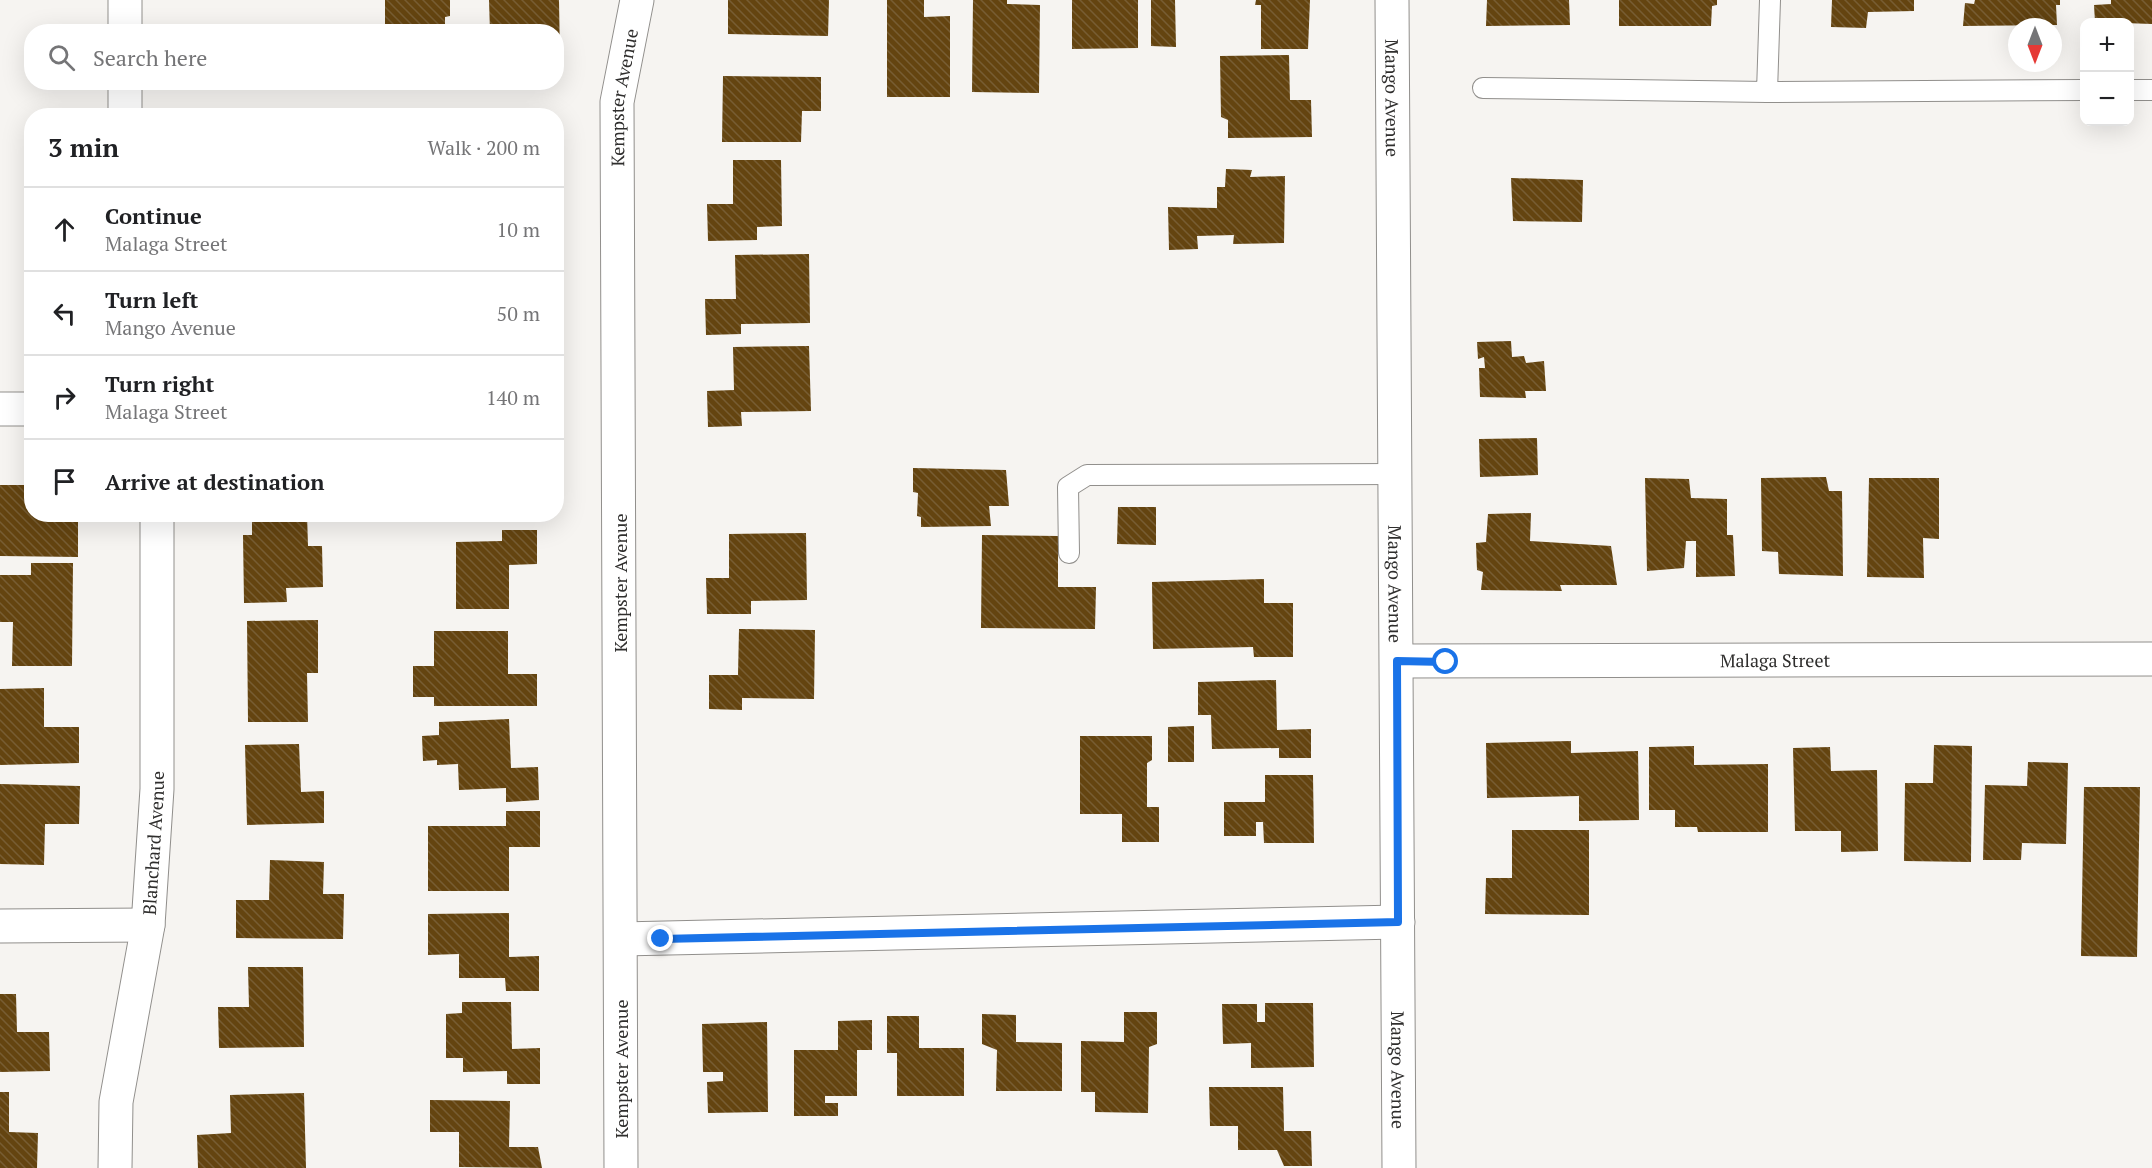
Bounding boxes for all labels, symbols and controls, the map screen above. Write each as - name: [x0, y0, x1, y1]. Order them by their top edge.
- north arrow: [2008, 18, 2062, 72]
- map controls: [2080, 18, 2134, 126]
- button: +: [2080, 18, 2134, 72]
- search box: [24, 24, 564, 90]
- street label: Kempster Avenue: [604, 27, 643, 167]
- street label: Mango Avenue: [1380, 39, 1405, 157]
- icon: search: [45, 41, 78, 74]
- text: Search here: [93, 43, 207, 72]
- button: −: [2080, 72, 2134, 126]
- text: 3 min: [48, 130, 119, 164]
- text: Walk · 200 m: [428, 134, 540, 161]
- text: Continue: [105, 201, 202, 230]
- icon: ahead: [48, 213, 81, 246]
- text: 10 m: [497, 216, 540, 243]
- text: Malaga Street: [105, 230, 227, 257]
- text: Turn left: [105, 285, 198, 314]
- icon: left: [48, 297, 81, 330]
- text: 50 m: [497, 300, 540, 327]
- text: Mango Avenue: [105, 314, 236, 341]
- text: Turn right: [105, 369, 214, 398]
- icon: right: [48, 381, 81, 414]
- text: 140 m: [486, 384, 540, 411]
- text: Malaga Street: [105, 398, 227, 425]
- icon: arrive: [48, 465, 81, 498]
- text: Arrive at destination: [105, 467, 324, 496]
- street label: Kempster Avenue: [608, 514, 632, 652]
- street label: Mango Avenue: [1383, 525, 1408, 643]
- route start: [1432, 648, 1458, 674]
- street label: Malaga Street: [1720, 648, 1830, 672]
- street label: Blanchard Avenue: [137, 771, 169, 916]
- route end: [647, 925, 673, 951]
- street label: Kempster Avenue: [609, 1000, 633, 1138]
- street label: Mango Avenue: [1386, 1011, 1411, 1129]

